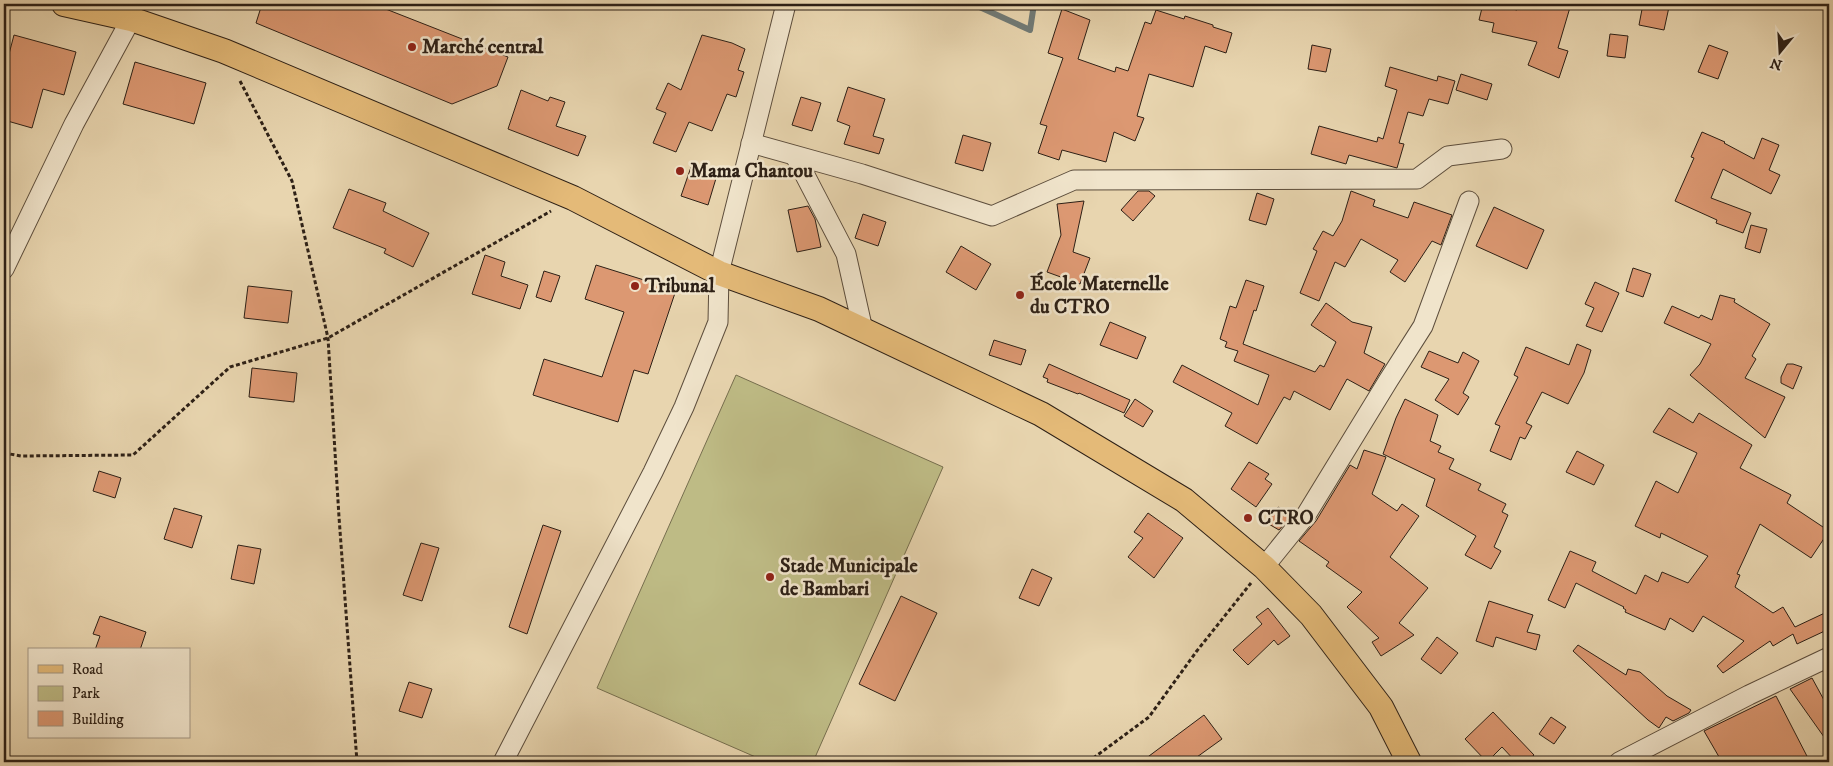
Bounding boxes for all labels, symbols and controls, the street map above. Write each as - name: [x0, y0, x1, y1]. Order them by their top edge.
- north arrow: [1756, 28, 1806, 78]
- place label: Marché central: [422, 35, 544, 60]
- marker: Marché central: [406, 41, 418, 53]
- text: N: [1768, 53, 1785, 74]
- place label: Mama Chantou: [690, 159, 813, 184]
- marker: Mama Chantou: [674, 165, 686, 177]
- place label: École Maternelle du CTRO: [1030, 271, 1169, 320]
- place label: Tribunal: [644, 274, 716, 299]
- marker: Tribunal: [629, 280, 641, 292]
- marker: École Maternelle du CTRO: [1014, 289, 1026, 301]
- place label: CTRO: [1258, 506, 1314, 531]
- marker: CTRO: [1242, 512, 1254, 524]
- place label: Stade Municipale de Bambari: [780, 554, 918, 602]
- marker: Stade Municipale de Bambari: [764, 571, 776, 583]
- legend: [28, 648, 190, 738]
- text: Road: [72, 660, 104, 679]
- text: Park: [72, 684, 101, 703]
- text: Building: [72, 710, 124, 729]

